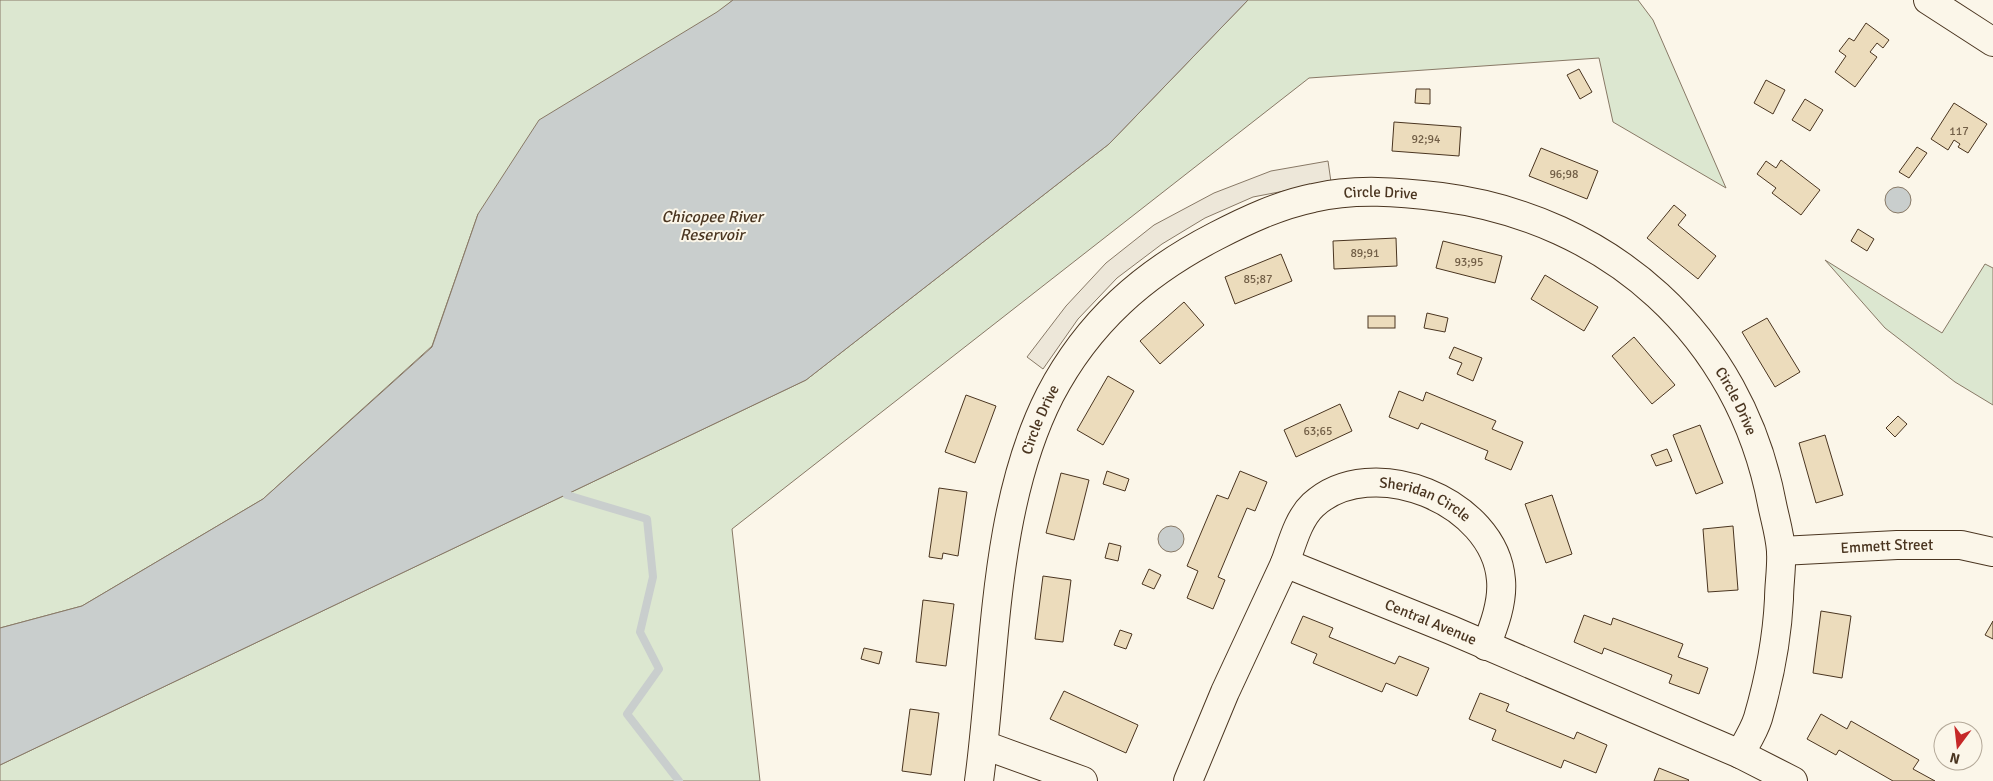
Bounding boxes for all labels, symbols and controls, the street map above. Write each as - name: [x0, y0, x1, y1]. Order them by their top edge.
- house number: 117: [1949, 124, 1969, 139]
- house number: 92;94: [1411, 132, 1441, 147]
- house number: 96;98: [1549, 167, 1579, 182]
- street label: Circle Drive: [1343, 183, 1418, 203]
- water label: Chicopee River Reservoir: [661, 207, 765, 245]
- house number: 89;91: [1350, 246, 1380, 261]
- house number: 93;95: [1454, 255, 1484, 270]
- house number: 85;87: [1243, 272, 1273, 287]
- street label: Circle Drive: [1711, 364, 1761, 438]
- street label: Circle Drive: [1017, 382, 1063, 457]
- house number: 63;65: [1303, 424, 1333, 439]
- street label: Sheridan Circle: [1379, 473, 1475, 526]
- street label: Emmett Street: [1840, 536, 1933, 557]
- street label: Central Avenue: [1382, 595, 1479, 649]
- north arrow: [1933, 721, 1983, 771]
- text: N: [1948, 749, 1962, 768]

